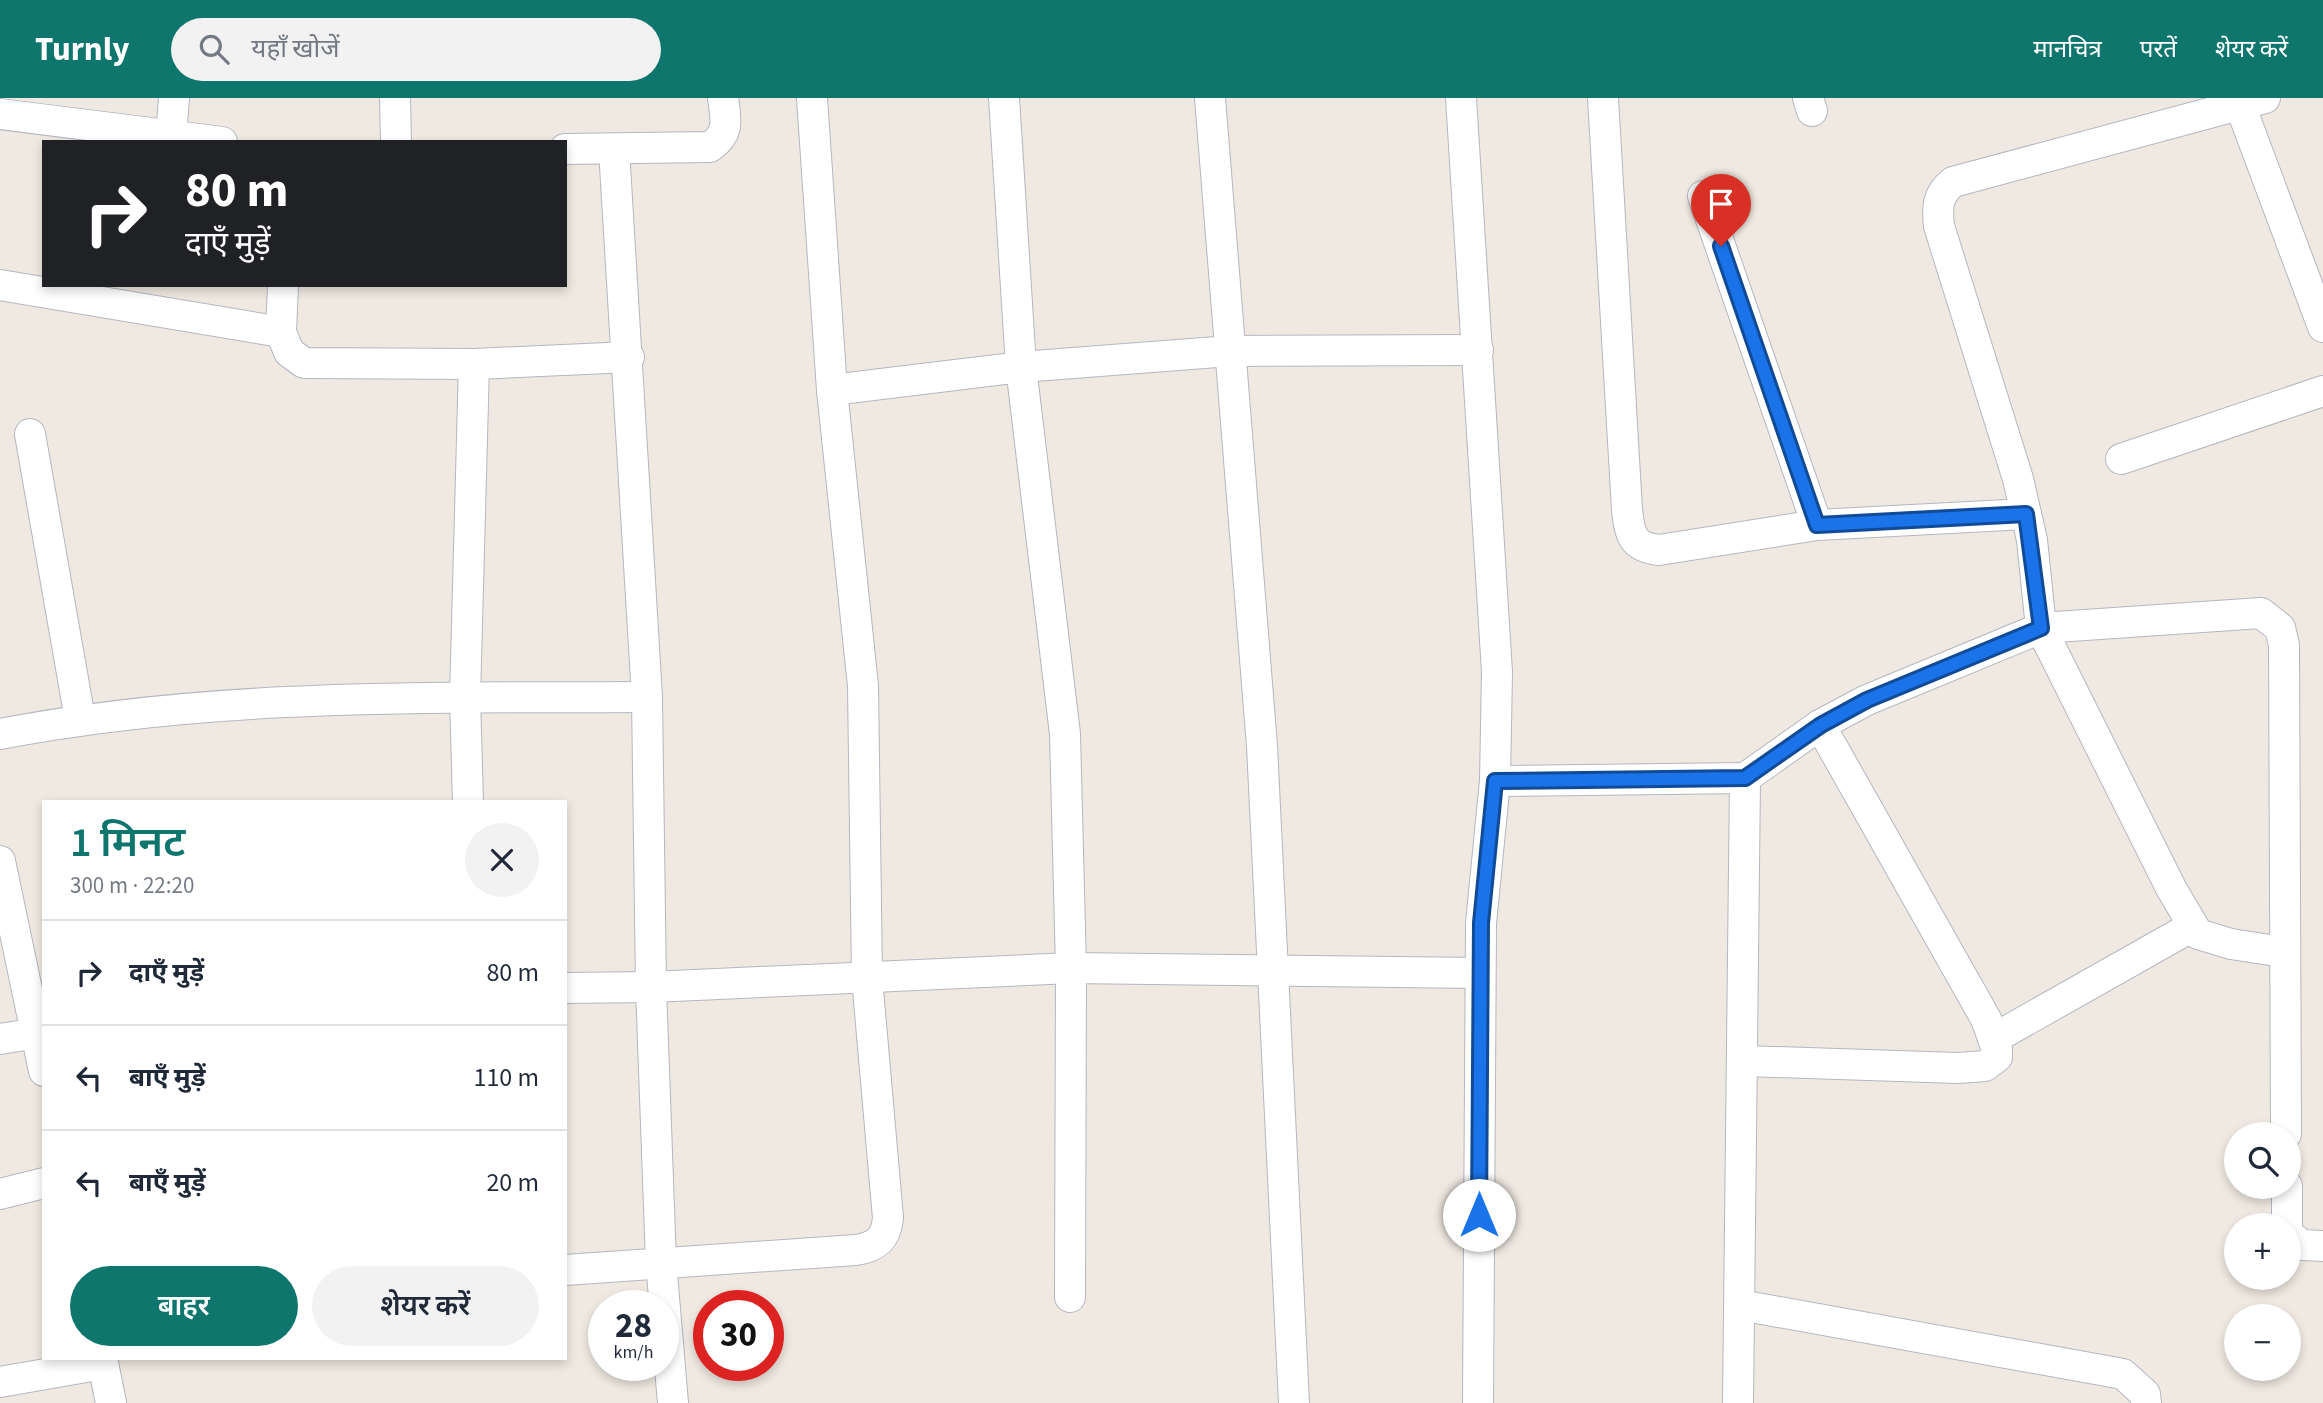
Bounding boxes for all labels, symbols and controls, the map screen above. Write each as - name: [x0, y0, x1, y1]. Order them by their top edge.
- search box: [171, 18, 661, 81]
- text: Turnly: [35, 26, 129, 73]
- icon: search: [195, 30, 233, 68]
- text: यहाँ खोजें: [251, 30, 339, 67]
- text: मानचित्र: [2033, 32, 2102, 67]
- text: परतें: [2140, 32, 2177, 67]
- text: शेयर करें: [2215, 32, 2288, 67]
- text: 80 m: [185, 156, 289, 226]
- icon: right: [70, 168, 161, 259]
- pin: [1691, 174, 1751, 246]
- icon: arrive: [1702, 185, 1740, 223]
- text: दाएँ मुड़ें: [185, 221, 271, 267]
- text: 1 मिनट: [70, 813, 185, 873]
- button: close: [465, 823, 539, 897]
- text: 300 m · 22:20: [70, 869, 194, 902]
- icon: right: [70, 954, 108, 992]
- text: दाएँ मुड़ें: [129, 954, 204, 991]
- text: 80 m: [486, 954, 539, 991]
- icon: left: [70, 1059, 108, 1097]
- text: बाएँ मुड़ें: [129, 1059, 206, 1096]
- text: 110 m: [473, 1059, 539, 1096]
- map controls: [2224, 1122, 2301, 1381]
- button: search: [2224, 1122, 2301, 1199]
- icon: left: [70, 1164, 108, 1202]
- text: बाएँ मुड़ें: [129, 1164, 206, 1201]
- text: 20 m: [486, 1164, 539, 1201]
- position arrow: [1442, 1178, 1516, 1252]
- button: +: [2224, 1213, 2301, 1290]
- button: बाहर: [70, 1266, 298, 1346]
- button: शेयर करें: [312, 1266, 539, 1346]
- speed limit sign: 30: [693, 1290, 784, 1381]
- text: 28: [615, 1301, 652, 1351]
- button: −: [2224, 1304, 2301, 1381]
- text: km/h: [614, 1340, 653, 1365]

